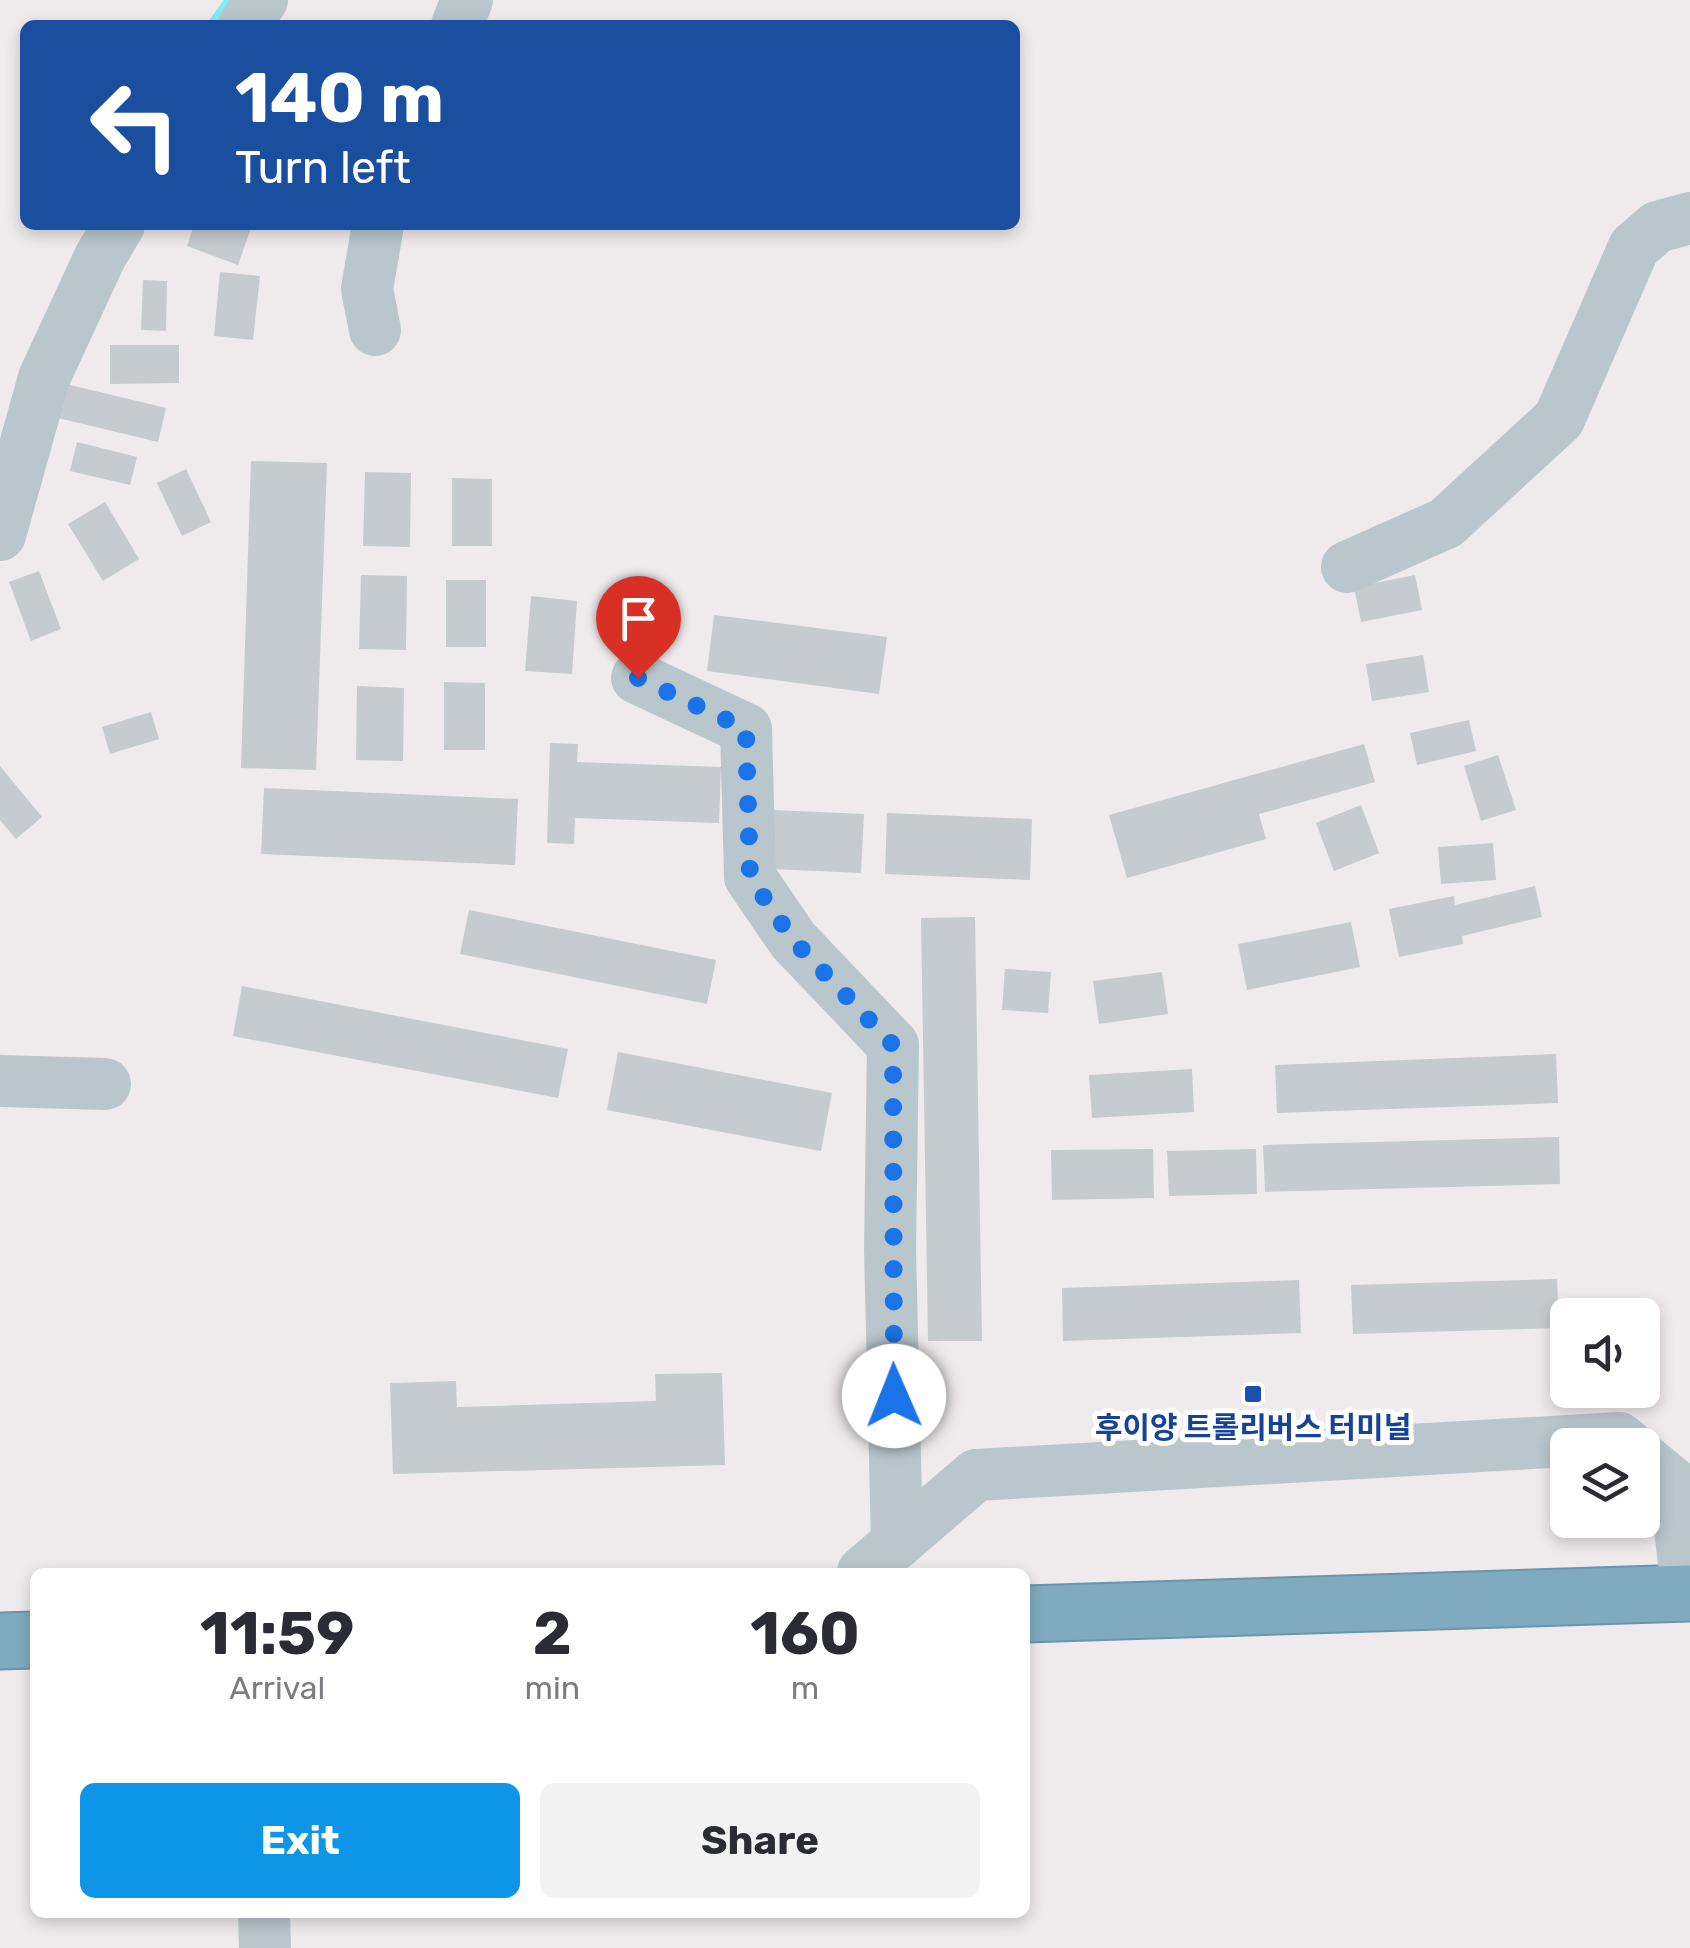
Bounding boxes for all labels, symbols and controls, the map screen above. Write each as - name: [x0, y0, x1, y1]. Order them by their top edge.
- text: 140 m: [235, 57, 444, 140]
- icon: left: [70, 60, 200, 190]
- text: Turn left: [235, 141, 411, 194]
- pin: [596, 576, 681, 679]
- icon: arrive: [611, 591, 666, 646]
- map controls: [1550, 1298, 1660, 1538]
- button: sound: [1550, 1298, 1660, 1408]
- position arrow: [842, 1344, 946, 1448]
- marker: 후이양 트롤리버스 터미널: [1242, 1383, 1264, 1405]
- place label: 후이양 트롤리버스 터미널: [1095, 1410, 1411, 1446]
- button: layers: [1550, 1428, 1660, 1538]
- text: 11:59: [200, 1598, 354, 1669]
- text: 2: [533, 1598, 572, 1669]
- text: 160: [750, 1598, 860, 1669]
- text: Arrival: [229, 1669, 325, 1707]
- text: min: [525, 1669, 580, 1707]
- text: m: [791, 1669, 819, 1707]
- button: Exit: [80, 1783, 520, 1898]
- button: Share: [540, 1783, 980, 1898]

